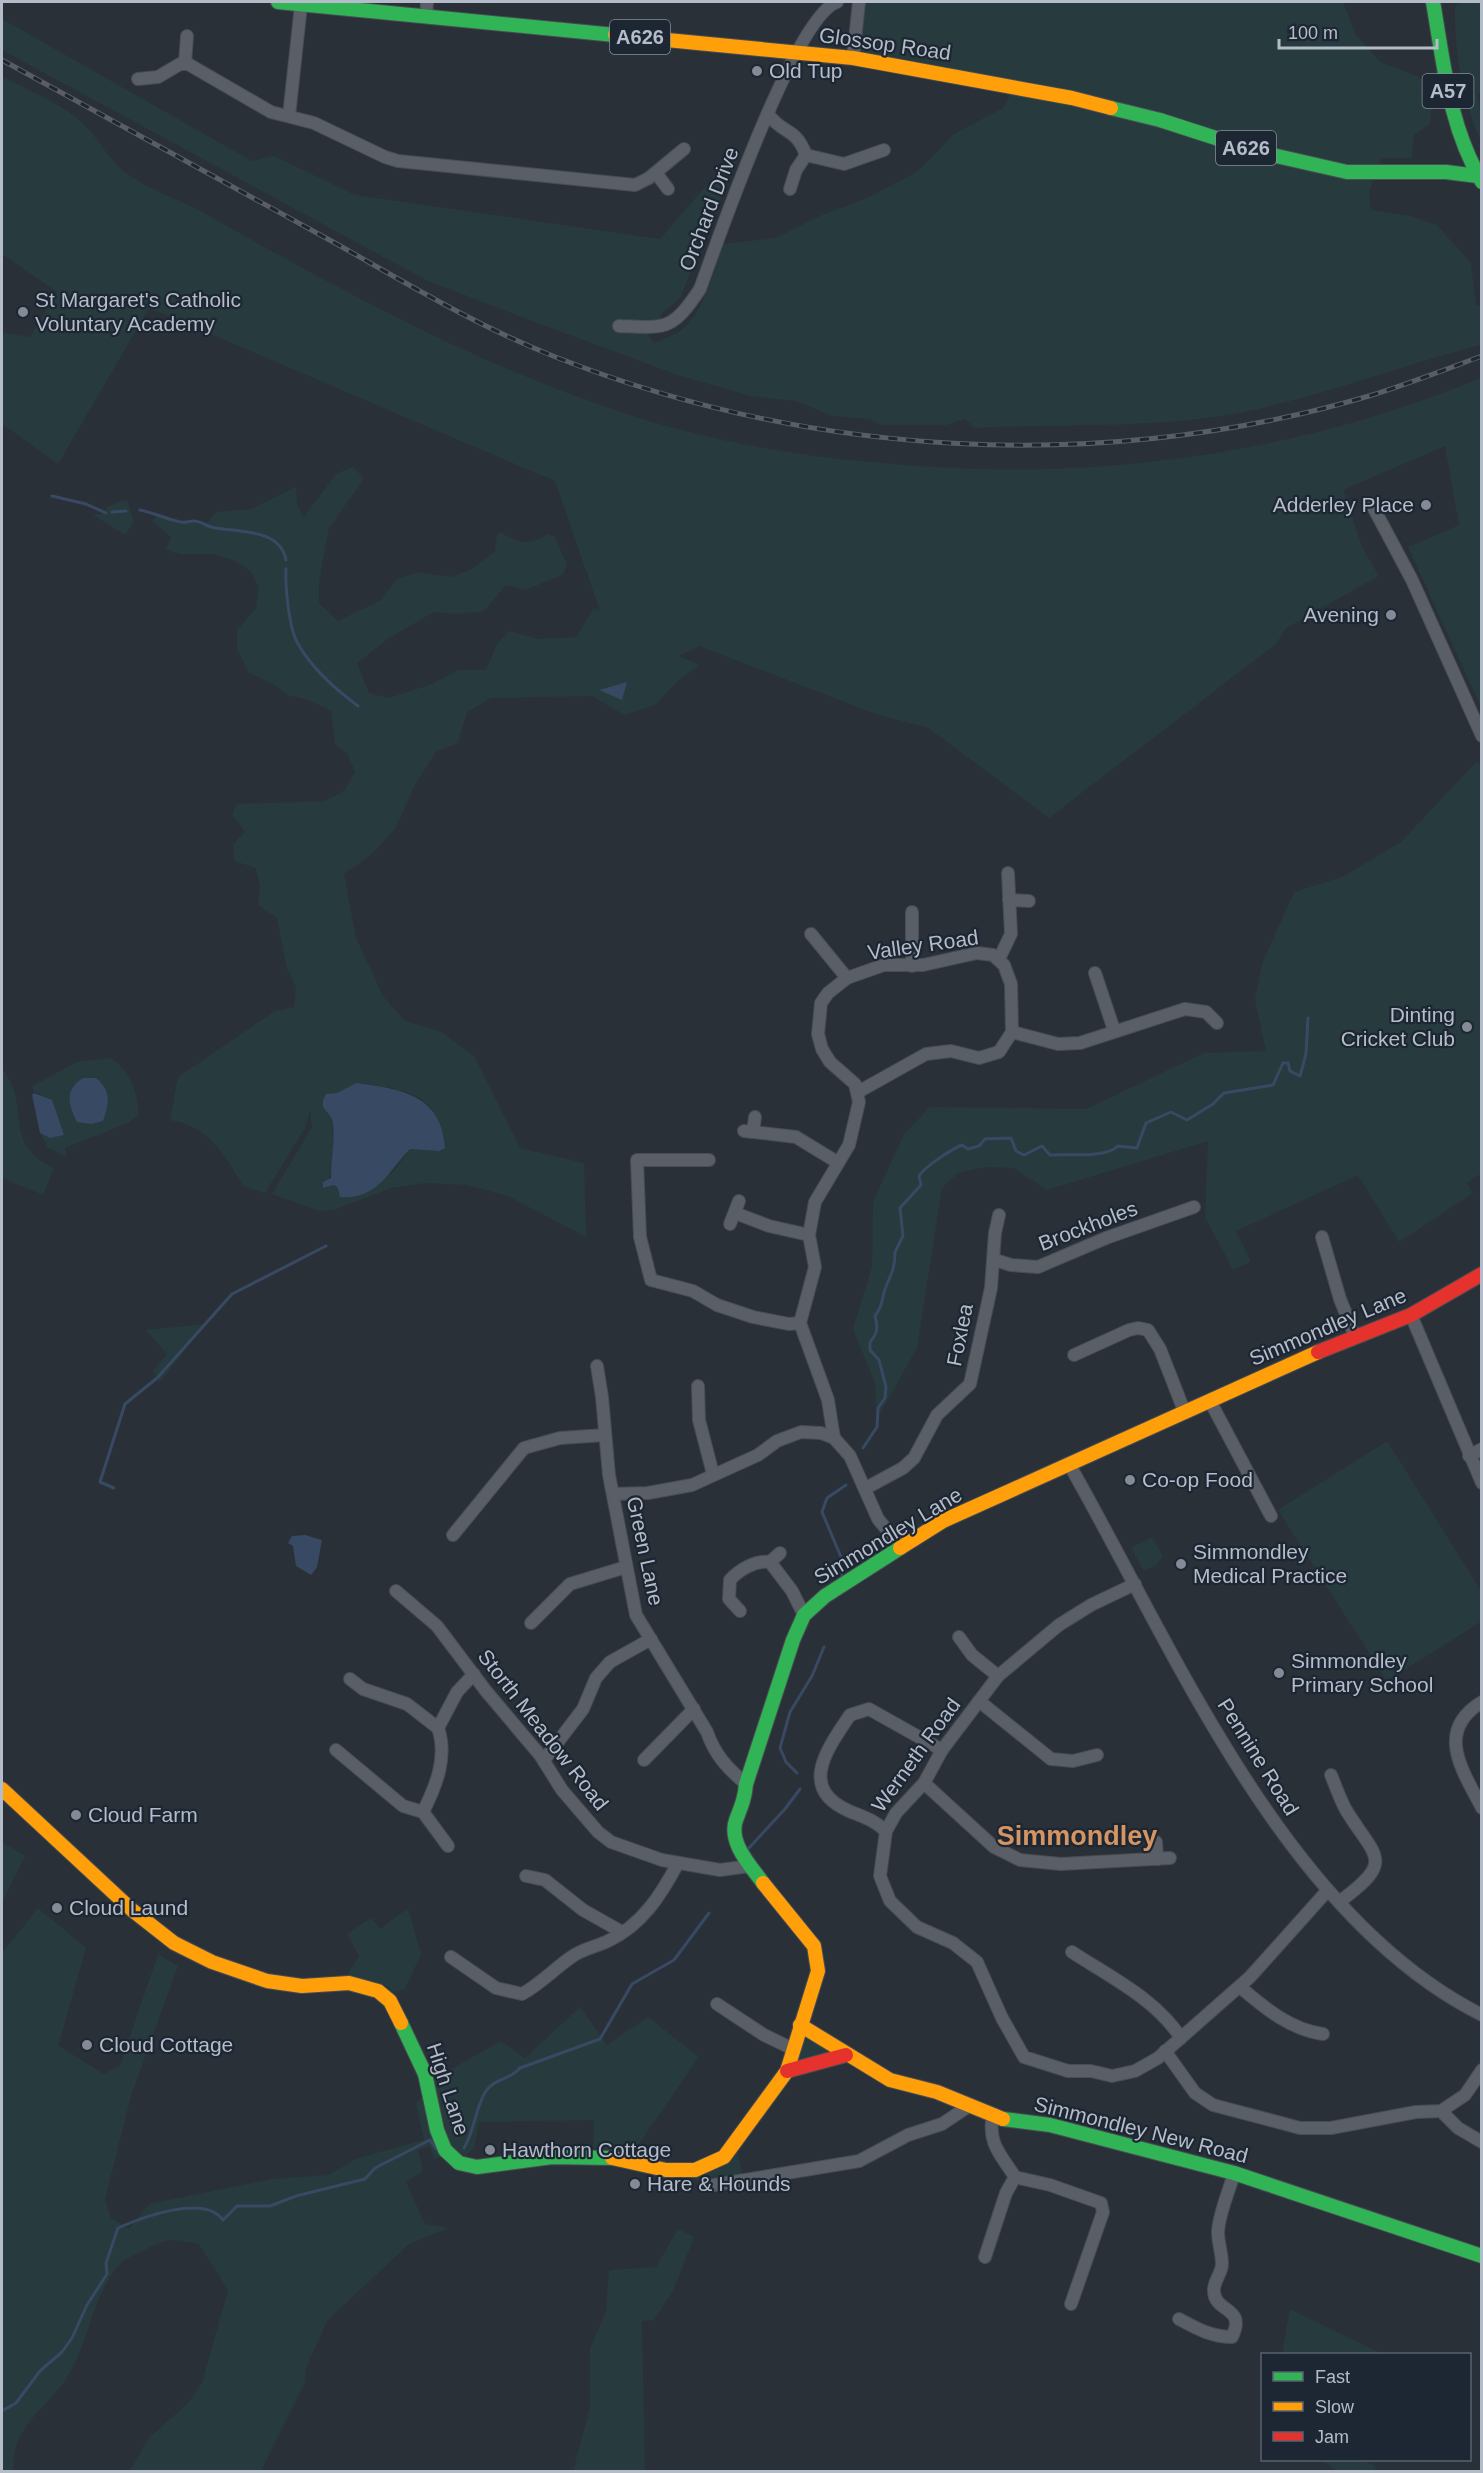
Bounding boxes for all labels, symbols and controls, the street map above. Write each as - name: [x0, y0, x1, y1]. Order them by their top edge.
- scale bar: [1279, 12, 1436, 50]
- road number: A626: [610, 20, 670, 54]
- street label: Glossop Road: [818, 23, 953, 64]
- text: 100 m: [1288, 23, 1338, 43]
- place label: Old Tup: [769, 59, 843, 82]
- marker: Old Tup: [750, 64, 764, 78]
- road number: A57: [1422, 74, 1474, 108]
- road number: A626: [1216, 131, 1276, 165]
- street label: Orchard Drive: [674, 144, 743, 274]
- place label: St Margaret's Catholic Voluntary Academy: [35, 288, 241, 335]
- marker: St Margaret's Catholic Voluntary Academy: [16, 305, 30, 319]
- place label: Adderley Place: [1273, 493, 1414, 516]
- marker: Adderley Place: [1419, 498, 1433, 512]
- place label: Avening: [1303, 603, 1379, 626]
- marker: Avening: [1384, 608, 1398, 622]
- street label: Valley Road: [866, 925, 980, 964]
- place label: Dinting Cricket Club: [1341, 1003, 1455, 1050]
- marker: Dinting Cricket Club: [1460, 1020, 1474, 1034]
- street label: Brockholes: [1035, 1196, 1140, 1255]
- street label: Simmondley Lane: [1246, 1283, 1410, 1370]
- street label: Foxlea: [942, 1301, 977, 1368]
- place label: Co-op Food: [1142, 1468, 1253, 1491]
- marker: Co-op Food: [1123, 1473, 1137, 1487]
- street label: Simmondley Lane: [810, 1482, 966, 1589]
- street label: Green Lane: [623, 1494, 668, 1608]
- place label: Simmondley Medical Practice: [1193, 1540, 1347, 1587]
- marker: Simmondley Medical Practice: [1174, 1557, 1188, 1571]
- street label: Storth Meadow Road: [474, 1645, 613, 1815]
- place label: Simmondley Primary School: [1291, 1649, 1433, 1696]
- marker: Simmondley Primary School: [1272, 1666, 1286, 1680]
- street label: Werneth Road: [867, 1693, 965, 1816]
- street label: Pennine Road: [1213, 1694, 1303, 1819]
- place label: Cloud Farm: [88, 1803, 198, 1826]
- marker: Cloud Farm: [69, 1808, 83, 1822]
- district label: Simmondley: [997, 1821, 1157, 1851]
- place label: Cloud Laund: [69, 1896, 188, 1919]
- marker: Cloud Laund: [50, 1901, 64, 1915]
- place label: Cloud Cottage: [99, 2033, 233, 2056]
- marker: Cloud Cottage: [80, 2038, 94, 2052]
- street label: High Lane: [423, 2040, 474, 2138]
- street label: Simmondley New Road: [1032, 2092, 1250, 2167]
- place label: Hawthorn Cottage: [502, 2138, 671, 2161]
- marker: Hawthorn Cottage: [483, 2143, 497, 2157]
- place label: Hare & Hounds: [647, 2172, 791, 2195]
- marker: Hare & Hounds: [628, 2177, 642, 2191]
- legend: [1261, 2353, 1471, 2461]
- text: Fast: [1315, 2367, 1350, 2387]
- text: Slow: [1315, 2397, 1355, 2417]
- text: Jam: [1315, 2427, 1349, 2447]

